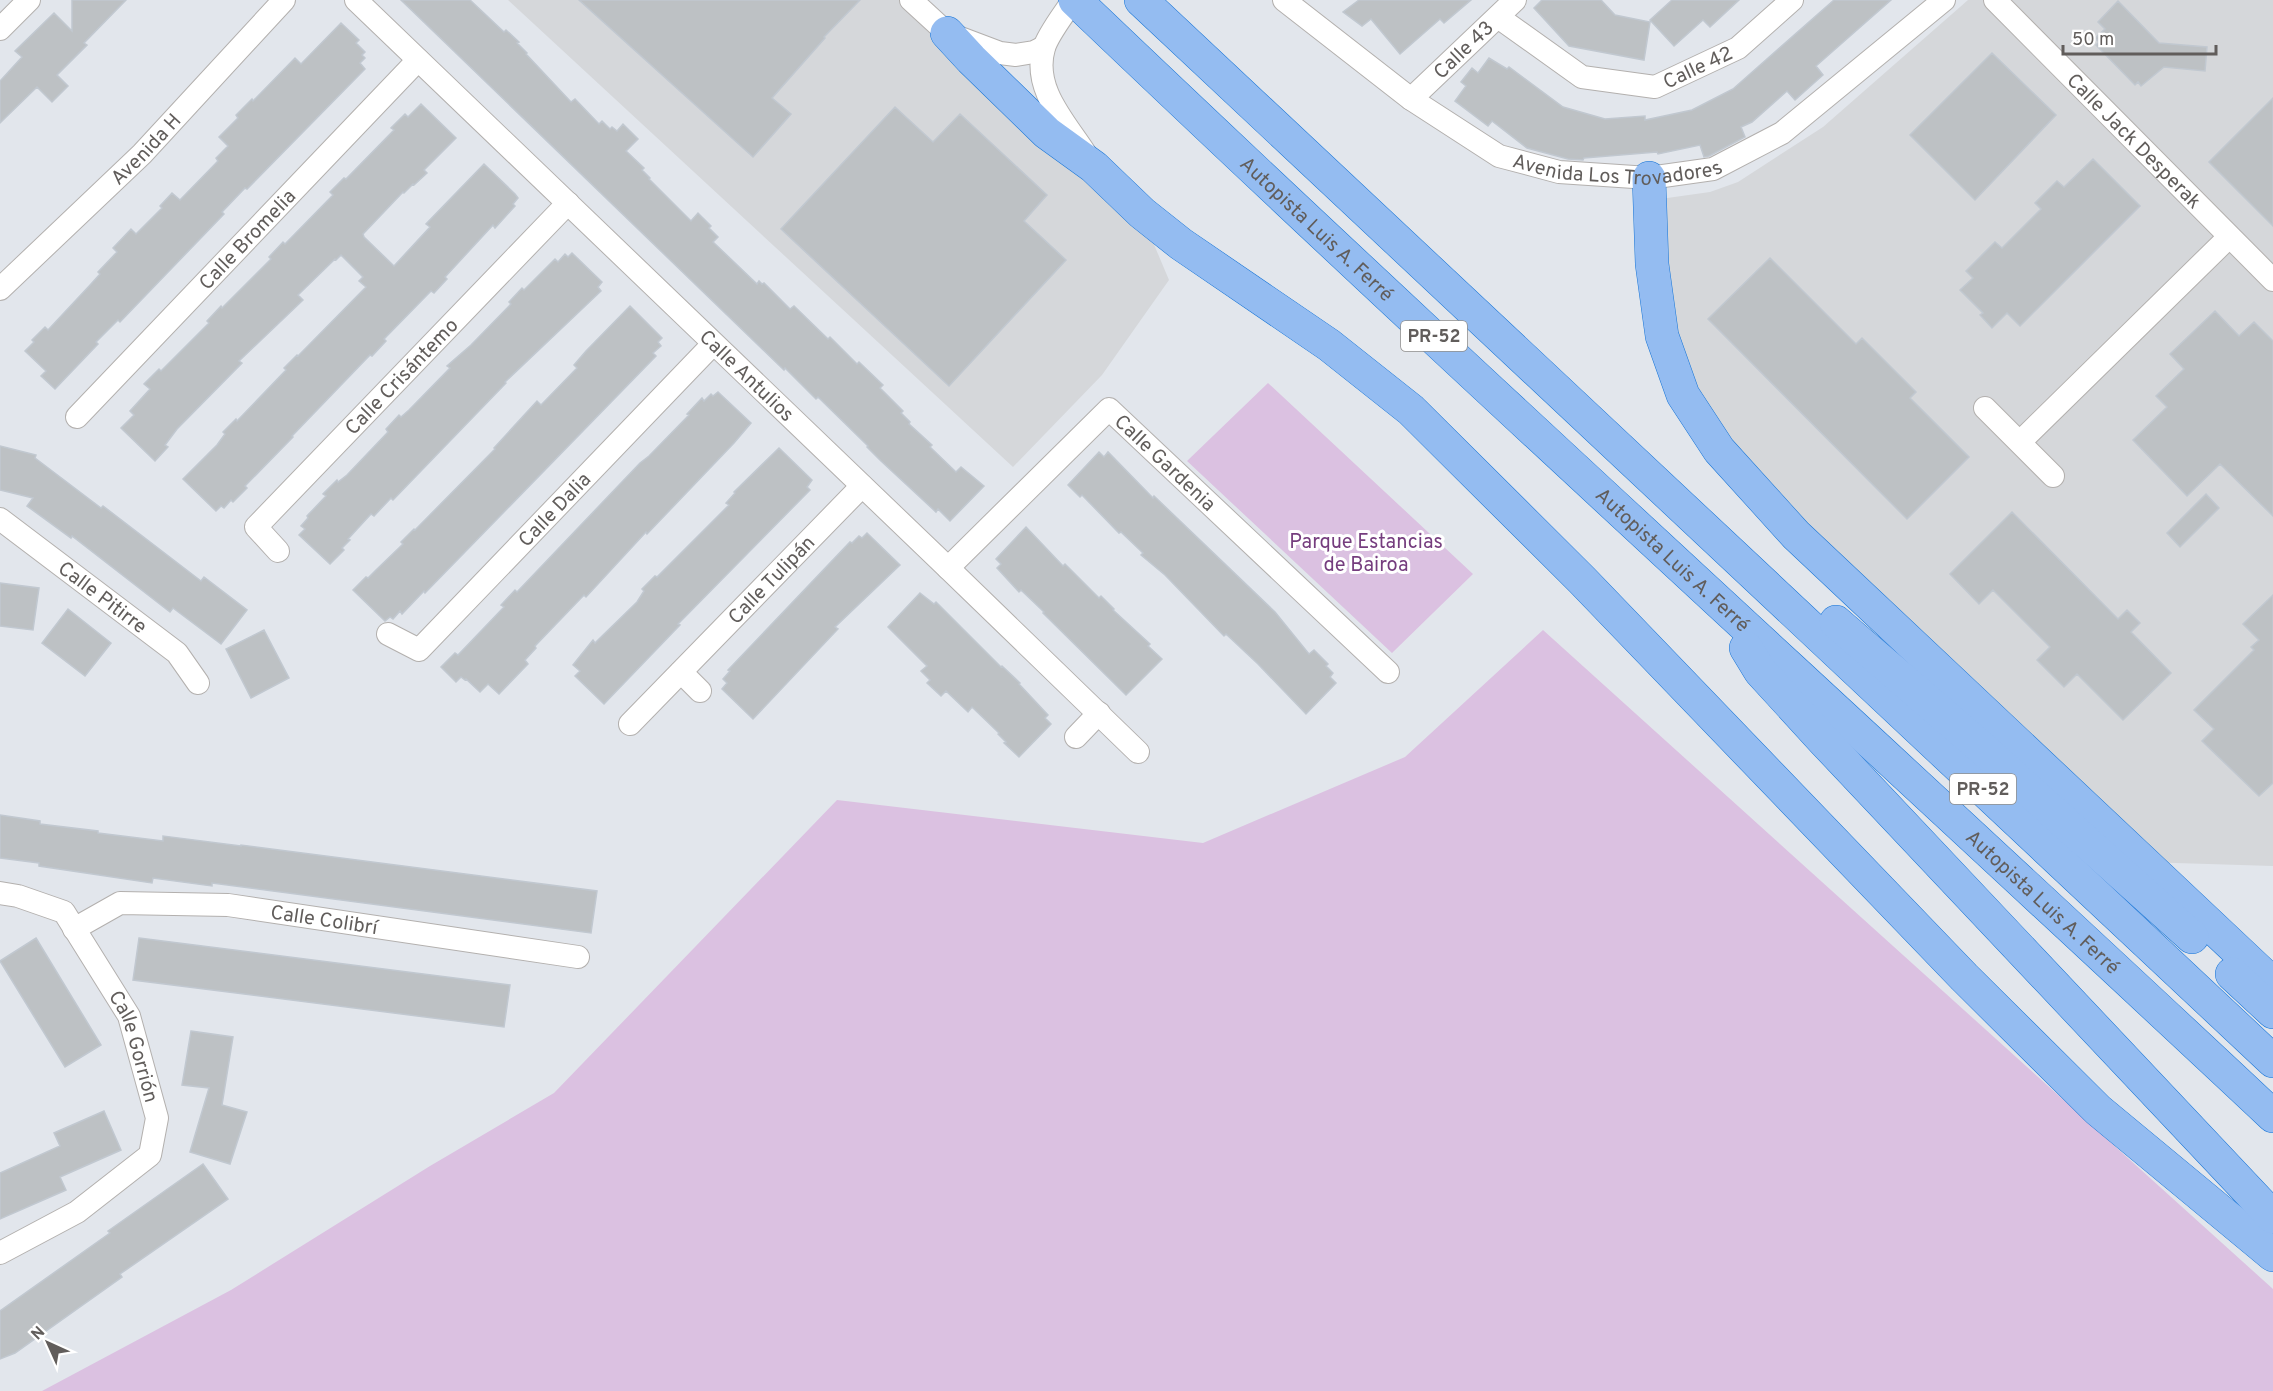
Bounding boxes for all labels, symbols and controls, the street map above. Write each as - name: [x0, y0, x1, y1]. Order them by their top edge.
- street label: Calle 43: [1429, 16, 1500, 86]
- scale bar: [2063, 18, 2216, 56]
- text: 50 m: [2072, 29, 2114, 52]
- street label: Calle 42: [1659, 41, 1738, 96]
- street label: Calle Jack Desperak: [2060, 69, 2206, 215]
- street label: Avenida H: [106, 109, 188, 192]
- street label: Avenida Los Trovadores: [1510, 149, 1727, 193]
- street label: Autopista Luis A. Ferré: [1233, 152, 1398, 308]
- street label: Calle Bromelia: [194, 185, 303, 296]
- street label: Calle Crisántemo: [340, 313, 465, 442]
- road number: PR-52: [1401, 321, 1467, 351]
- street label: Calle Antulios: [693, 325, 799, 428]
- street label: Calle Gardenia: [1108, 410, 1221, 518]
- street label: Calle Dalia: [514, 468, 598, 554]
- street label: Autopista Luis A. Ferré: [1589, 483, 1754, 639]
- park label: Parque Estancias de Bairoa: [1289, 530, 1443, 579]
- street label: Calle Tulipán: [723, 531, 822, 631]
- street label: Calle Pitirre: [52, 556, 151, 641]
- road number: PR-52: [1950, 774, 2016, 804]
- street label: Autopista Luis A. Ferré: [1959, 825, 2124, 981]
- street label: Calle Colibrí: [268, 900, 381, 942]
- street label: Calle Gorrión: [101, 986, 163, 1106]
- north arrow: [18, 1313, 78, 1373]
- text: N: [28, 1323, 50, 1345]

